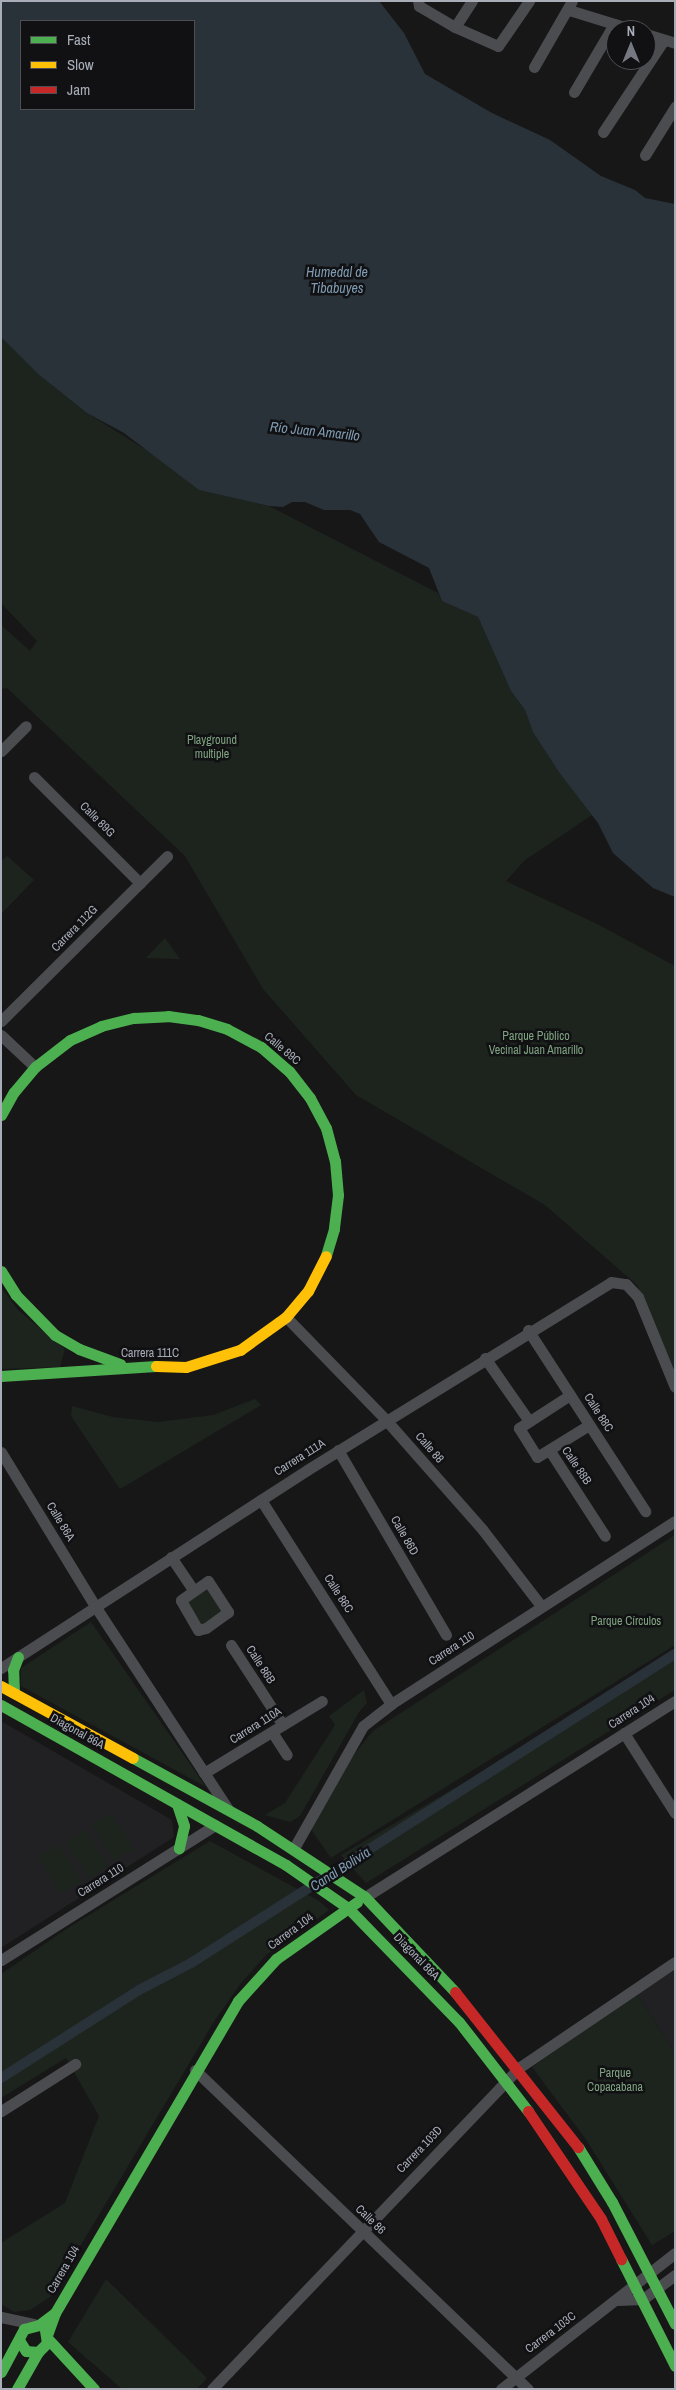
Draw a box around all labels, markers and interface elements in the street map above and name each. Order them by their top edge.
legend [20,20,195,110]
north arrow [606,20,656,70]
text: N [627,22,635,40]
text: Fast [67,29,90,50]
text: Slow [67,54,94,75]
text: Jam [67,79,90,100]
water label: Humedal de Tibabuyes [306,264,368,296]
water label: Río Juan Amarillo [269,418,361,444]
park label: Playground multiple [187,734,237,762]
street label: Calle 89G [76,799,118,841]
street label: Carrera 112G [49,903,101,955]
street label: Calle 89C [261,1030,303,1068]
park label: Parque Público Vecinal Juan Amarillo [488,1030,584,1058]
street label: Carrera 111C [121,1347,179,1361]
street label: Calle 88C [580,1391,616,1435]
street label: Calle 88 [412,1430,446,1466]
street label: Carrera 111A [272,1437,328,1479]
street label: Calle 88B [558,1444,594,1488]
street label: Calle 86A [43,1500,77,1544]
street label: Calle 86D [387,1514,421,1558]
street label: Calle 86C [320,1572,356,1616]
park label: Parque Círculos [591,1615,661,1629]
street label: Carrera 110 [426,1629,478,1669]
street label: Calle 86B [242,1643,278,1687]
street label: Carrera 104 [606,1692,658,1732]
street label: Carrera 110A [227,1704,285,1748]
street label: Diagonal 86A [47,1711,107,1753]
water label: Canal Bolivia [307,1843,373,1895]
street label: Carrera 110 [75,1861,127,1901]
street label: Carrera 104 [266,1911,316,1953]
street label: Diagonal 86A [390,1931,442,1983]
park label: Parque Copacabana [587,2067,643,2095]
street label: Carrera 103D [394,2124,446,2176]
street label: Calle 86 [352,2202,388,2238]
street label: Carrera 104 [45,2244,83,2296]
street label: Carrera 103C [523,2309,579,2357]

